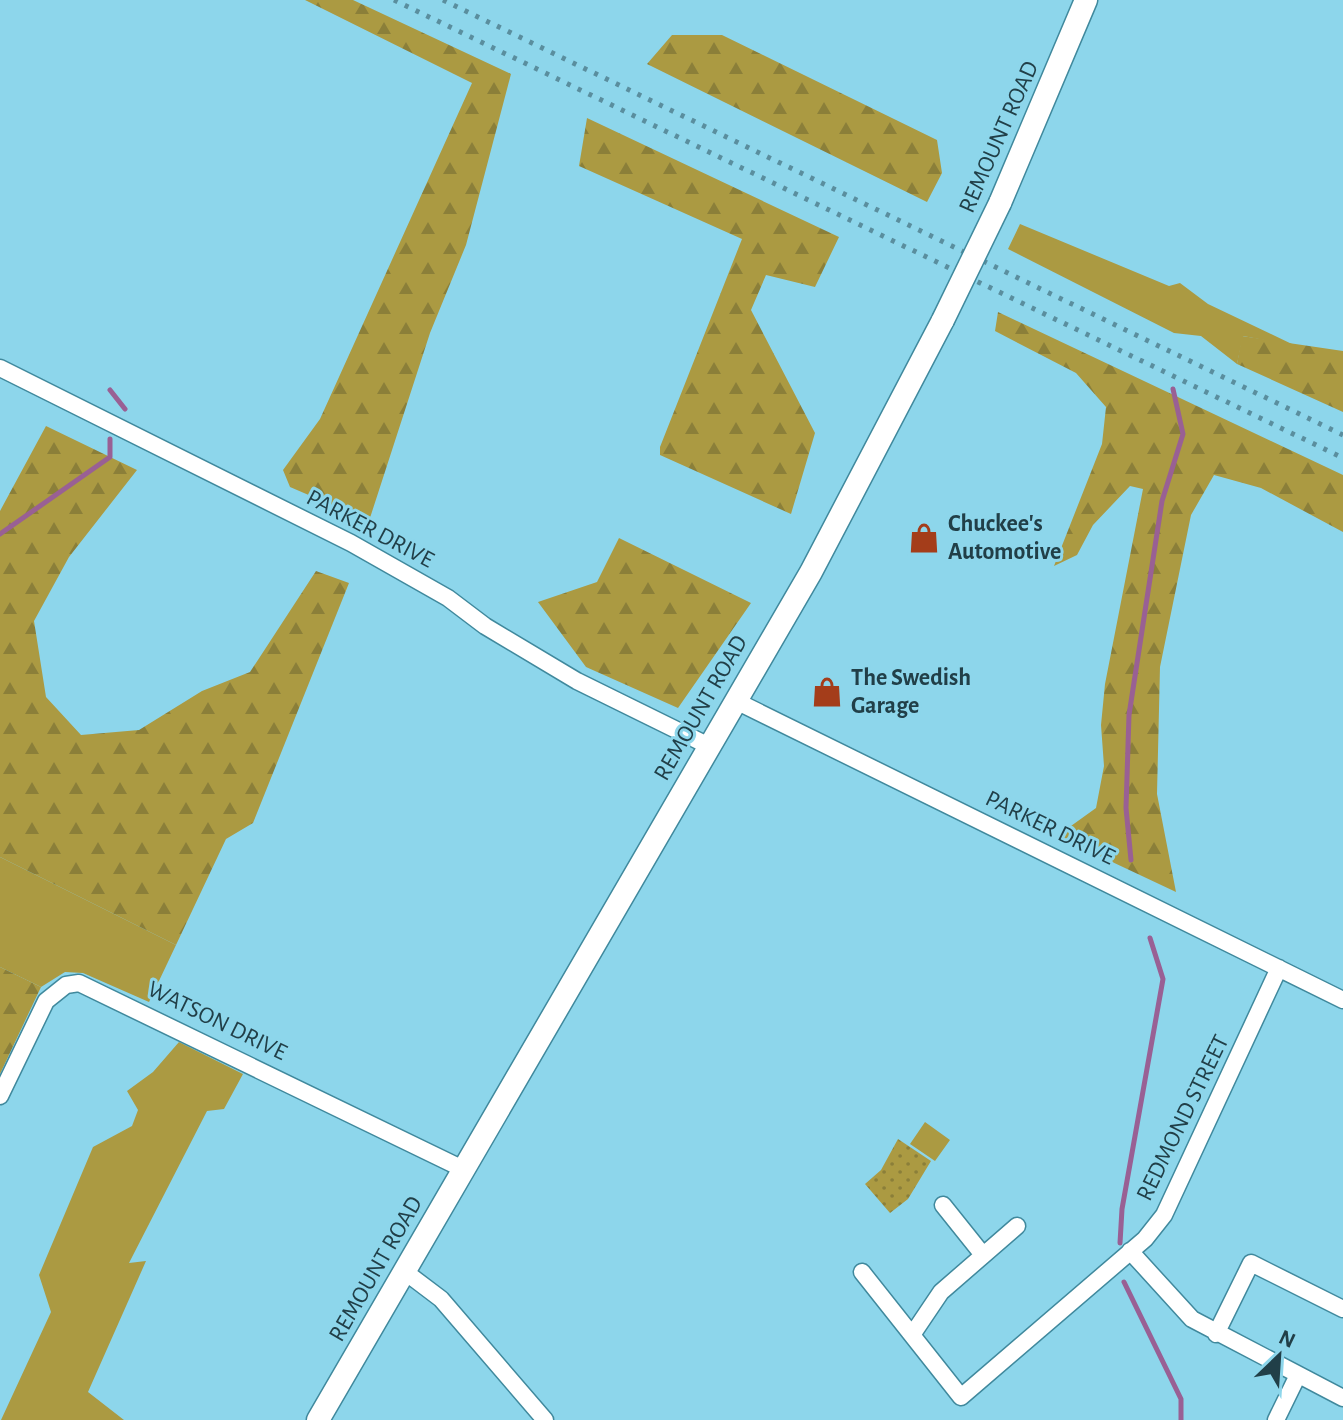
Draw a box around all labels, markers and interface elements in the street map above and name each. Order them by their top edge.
street label: REMOUNT ROAD [955,58,1043,216]
street label: PARKER DRIVE [302,485,438,573]
place label: Chuckee's Automotive [948,512,1061,564]
shop icon: Chuckee's Automotive [907,521,941,555]
street label: REMOUNT ROAD [650,631,752,785]
place label: The Swedish Garage [851,666,971,718]
shop icon: The Swedish Garage [810,675,844,709]
street label: PARKER DRIVE [982,786,1119,870]
street label: WATSON DRIVE [144,977,291,1065]
street label: REDMOND STREET [1132,1031,1234,1205]
street label: REMOUNT ROAD [325,1192,427,1346]
north arrow [1239,1316,1319,1396]
text: N [1275,1326,1299,1352]

